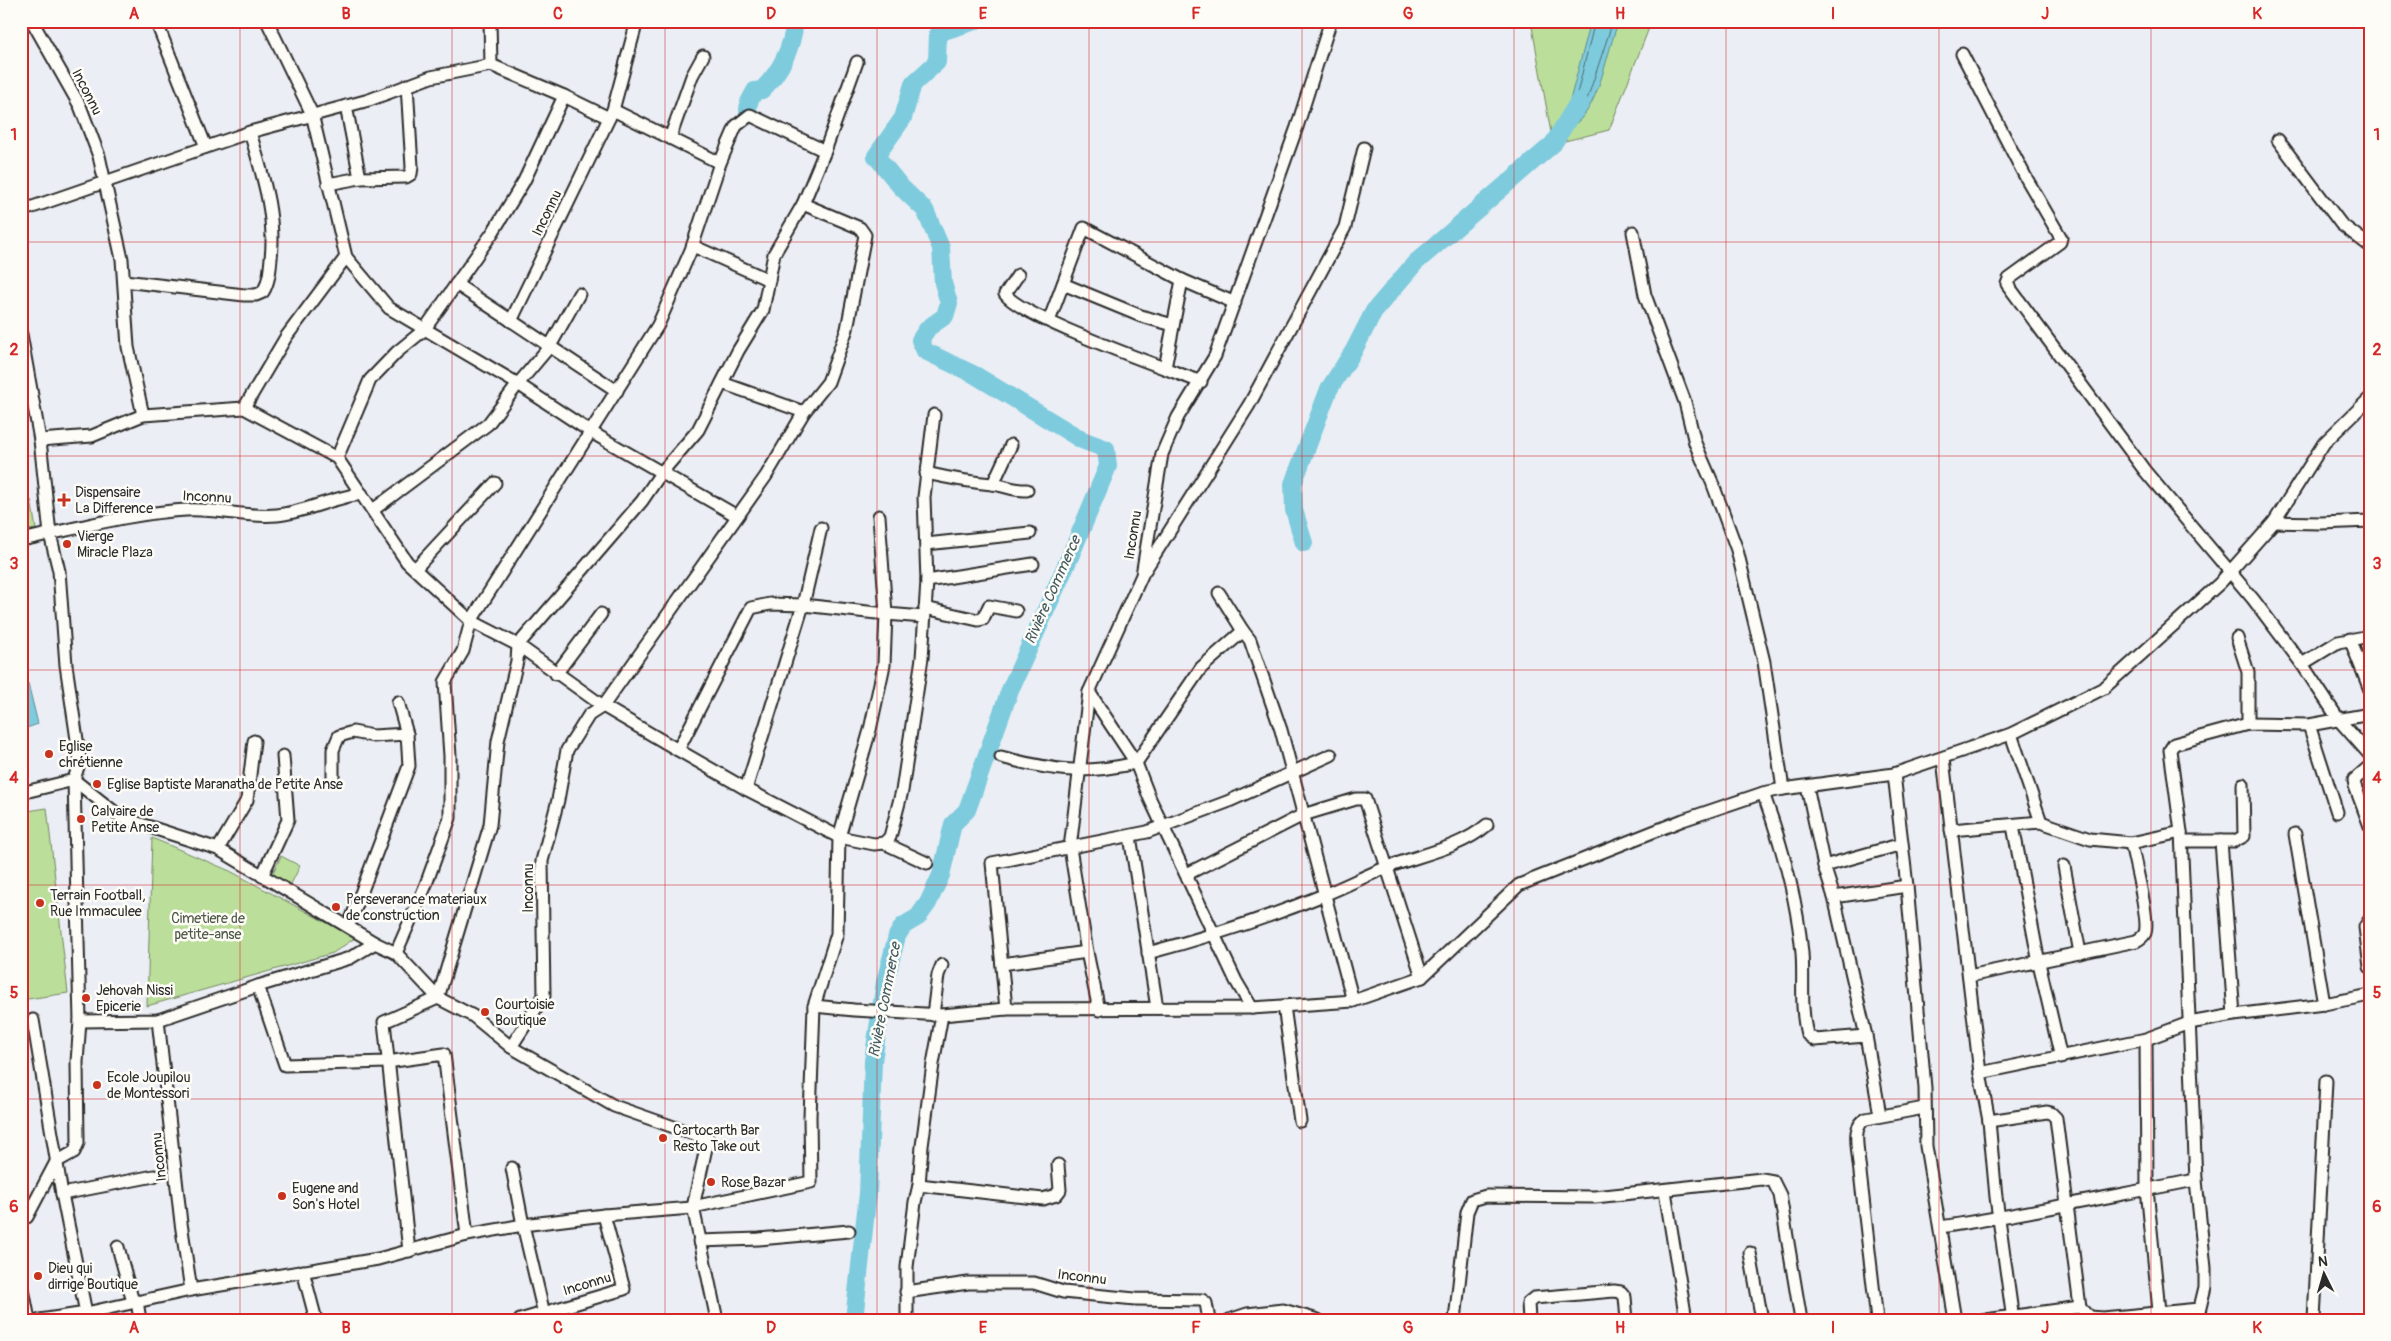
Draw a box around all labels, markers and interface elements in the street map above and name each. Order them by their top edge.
text: A [129,4,140,24]
text: B [341,4,351,24]
text: C [553,4,563,24]
text: D [766,4,776,24]
text: E [979,4,988,24]
text: F [1191,4,1201,24]
text: G [1403,4,1414,24]
text: H [1615,4,1625,24]
text: I [1831,4,1835,24]
text: J [2041,4,2049,24]
text: K [2252,4,2262,24]
street label: Inconnu [68,66,106,118]
text: 1 [11,125,17,145]
text: 1 [2374,125,2380,145]
street label: Inconnu [529,187,565,239]
text: 2 [10,340,19,360]
text: 2 [2373,340,2382,360]
place label: Dispensaire La Difference [75,484,153,517]
street label: Inconnu [182,487,232,507]
marker: Dispensaire La Difference [57,493,71,507]
street label: Inconnu [1121,509,1145,561]
place label: Vierge Miracle Plaza [77,528,153,561]
water label: Rivière Commerce [1021,532,1086,647]
marker: Vierge Miracle Plaza [61,538,73,550]
text: 3 [10,554,19,574]
text: 3 [2373,554,2382,574]
place label: Eglise chrétienne [59,738,123,771]
marker: Eglise chrétienne [43,748,55,760]
text: 4 [9,768,19,788]
text: 4 [2372,768,2382,788]
place label: Eglise Baptiste Maranatha de Petite Anse [107,776,343,793]
marker: Eglise Baptiste Maranatha de Petite Anse [91,778,103,790]
place label: Calvaire de Petite Anse [91,803,159,836]
marker: Calvaire de Petite Anse [75,813,87,825]
street label: Inconnu [520,863,537,913]
place label: Terrain Football, Rue Immaculee [50,887,146,920]
place label: Perseverance materiaux de construction [346,891,487,924]
marker: Terrain Football, Rue Immaculee [34,897,46,909]
marker: Perseverance materiaux de construction [330,901,342,913]
park label: Cimetiere de petite-anse [171,910,245,943]
water label: Rivière Commerce [865,940,906,1059]
place label: Jehovah Nissi Epicerie [96,982,174,1015]
text: 5 [10,983,19,1003]
text: 5 [2373,983,2382,1003]
marker: Jehovah Nissi Epicerie [80,992,92,1004]
place label: Courtoisie Boutique [495,996,555,1029]
marker: Courtoisie Boutique [479,1006,491,1018]
place label: Ecole Joupilou de Montessori [107,1069,190,1102]
marker: Ecole Joupilou de Montessori [91,1079,103,1091]
place label: Cartocarth Bar Resto Take out [673,1122,760,1155]
street label: Inconnu [148,1132,170,1182]
marker: Cartocarth Bar Resto Take out [657,1132,669,1144]
place label: Rose Bazar [721,1174,786,1191]
marker: Rose Bazar [705,1176,717,1188]
place label: Eugene and Son's Hotel [292,1180,360,1213]
marker: Eugene and Son's Hotel [276,1190,288,1202]
text: 6 [9,1197,19,1217]
text: 6 [2372,1197,2382,1217]
north arrow [2298,1248,2348,1298]
text: N [2317,1253,2328,1270]
place label: Dieu qui dirrige Boutique [48,1260,138,1293]
street label: Inconnu [1057,1266,1107,1288]
street label: Inconnu [561,1269,613,1299]
marker: Dieu qui dirrige Boutique [32,1270,44,1282]
text: A [129,1318,140,1338]
text: B [341,1318,351,1338]
text: C [553,1318,563,1338]
text: D [766,1318,776,1338]
text: E [979,1318,988,1338]
text: F [1191,1318,1201,1338]
text: G [1403,1318,1414,1338]
text: H [1615,1318,1625,1338]
text: I [1831,1318,1835,1338]
text: J [2041,1318,2049,1338]
text: K [2252,1318,2262,1338]

